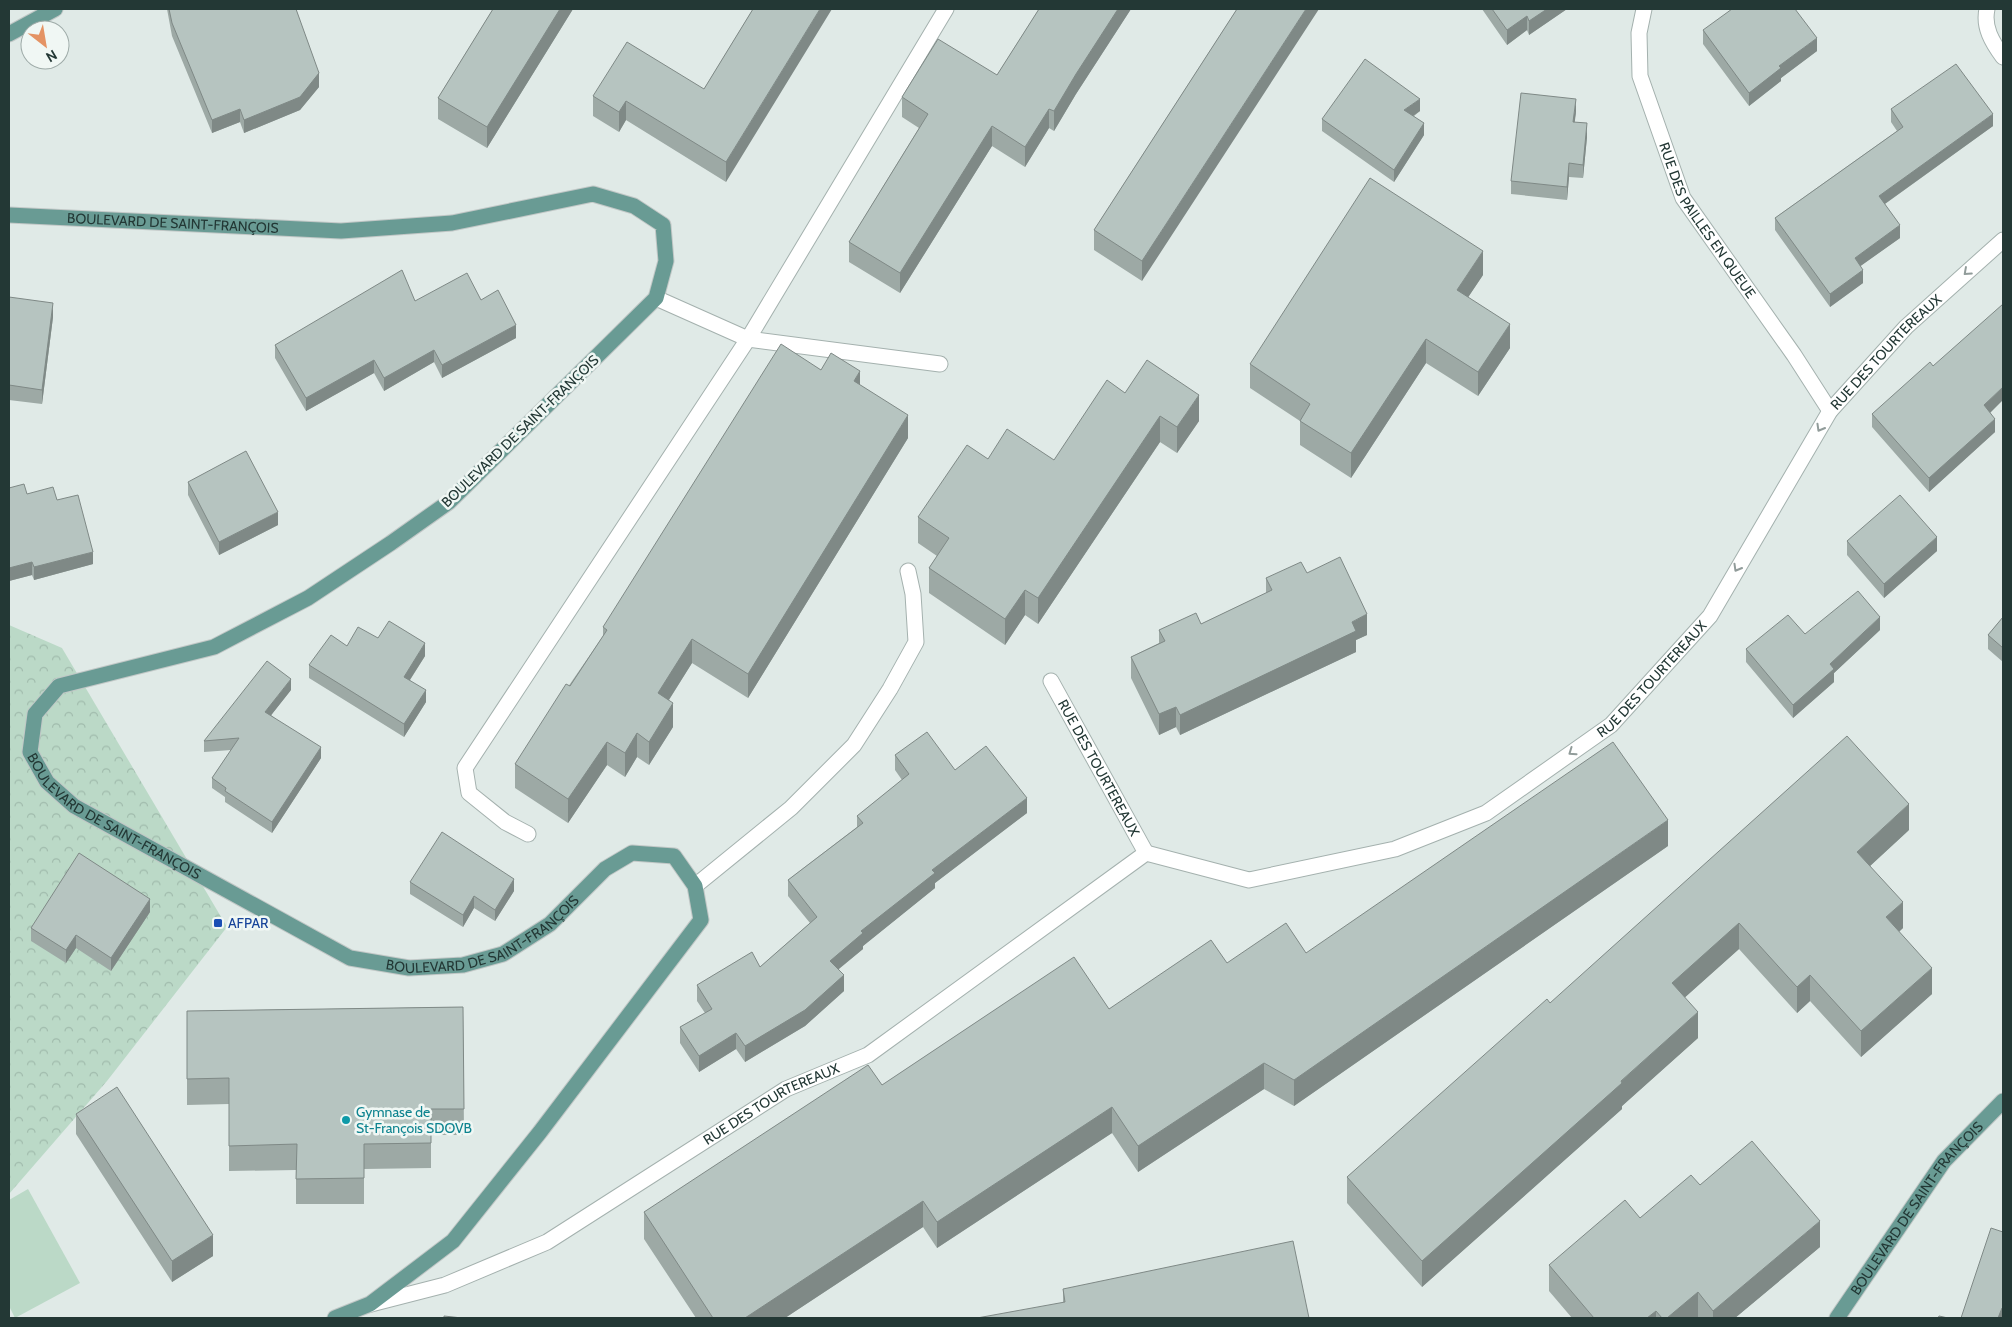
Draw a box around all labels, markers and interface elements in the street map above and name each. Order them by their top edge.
north arrow [20,20,70,70]
text: N [43,46,61,66]
street label: RUE DES PAILLES EN QUEUE [1655,140,1760,302]
street label: BOULEVARD DE SAINT-FRANÇOIS [67,209,279,237]
one-way arrow [1964,267,1973,276]
street label: RUE DES TOURTEREAUX [1827,290,1946,414]
street label: BOULEVARD DE SAINT-FRANÇOIS [438,351,602,511]
one-way arrow [1816,423,1826,432]
one-way arrow [1734,563,1744,572]
street label: RUE DES TOURTEREAUX [1593,616,1711,741]
street label: RUE DES TOURTEREAUX [1054,696,1144,840]
one-way arrow [1568,746,1578,755]
street label: BOULEVARD DE SAINT-FRANÇOIS [23,750,204,883]
street label: BOULEVARD DE SAINT-FRANÇOIS [385,891,583,977]
place label: AFPAR [228,914,269,932]
marker: AFPAR [212,917,224,929]
street label: RUE DES TOURTEREAUX [700,1059,843,1149]
place label: Gymnase de St-François SDOVB [356,1103,472,1137]
marker: Gymnase de St-François SDOVB [340,1114,352,1126]
street label: BOULEVARD DE SAINT-FRANÇOIS [1847,1118,1987,1298]

